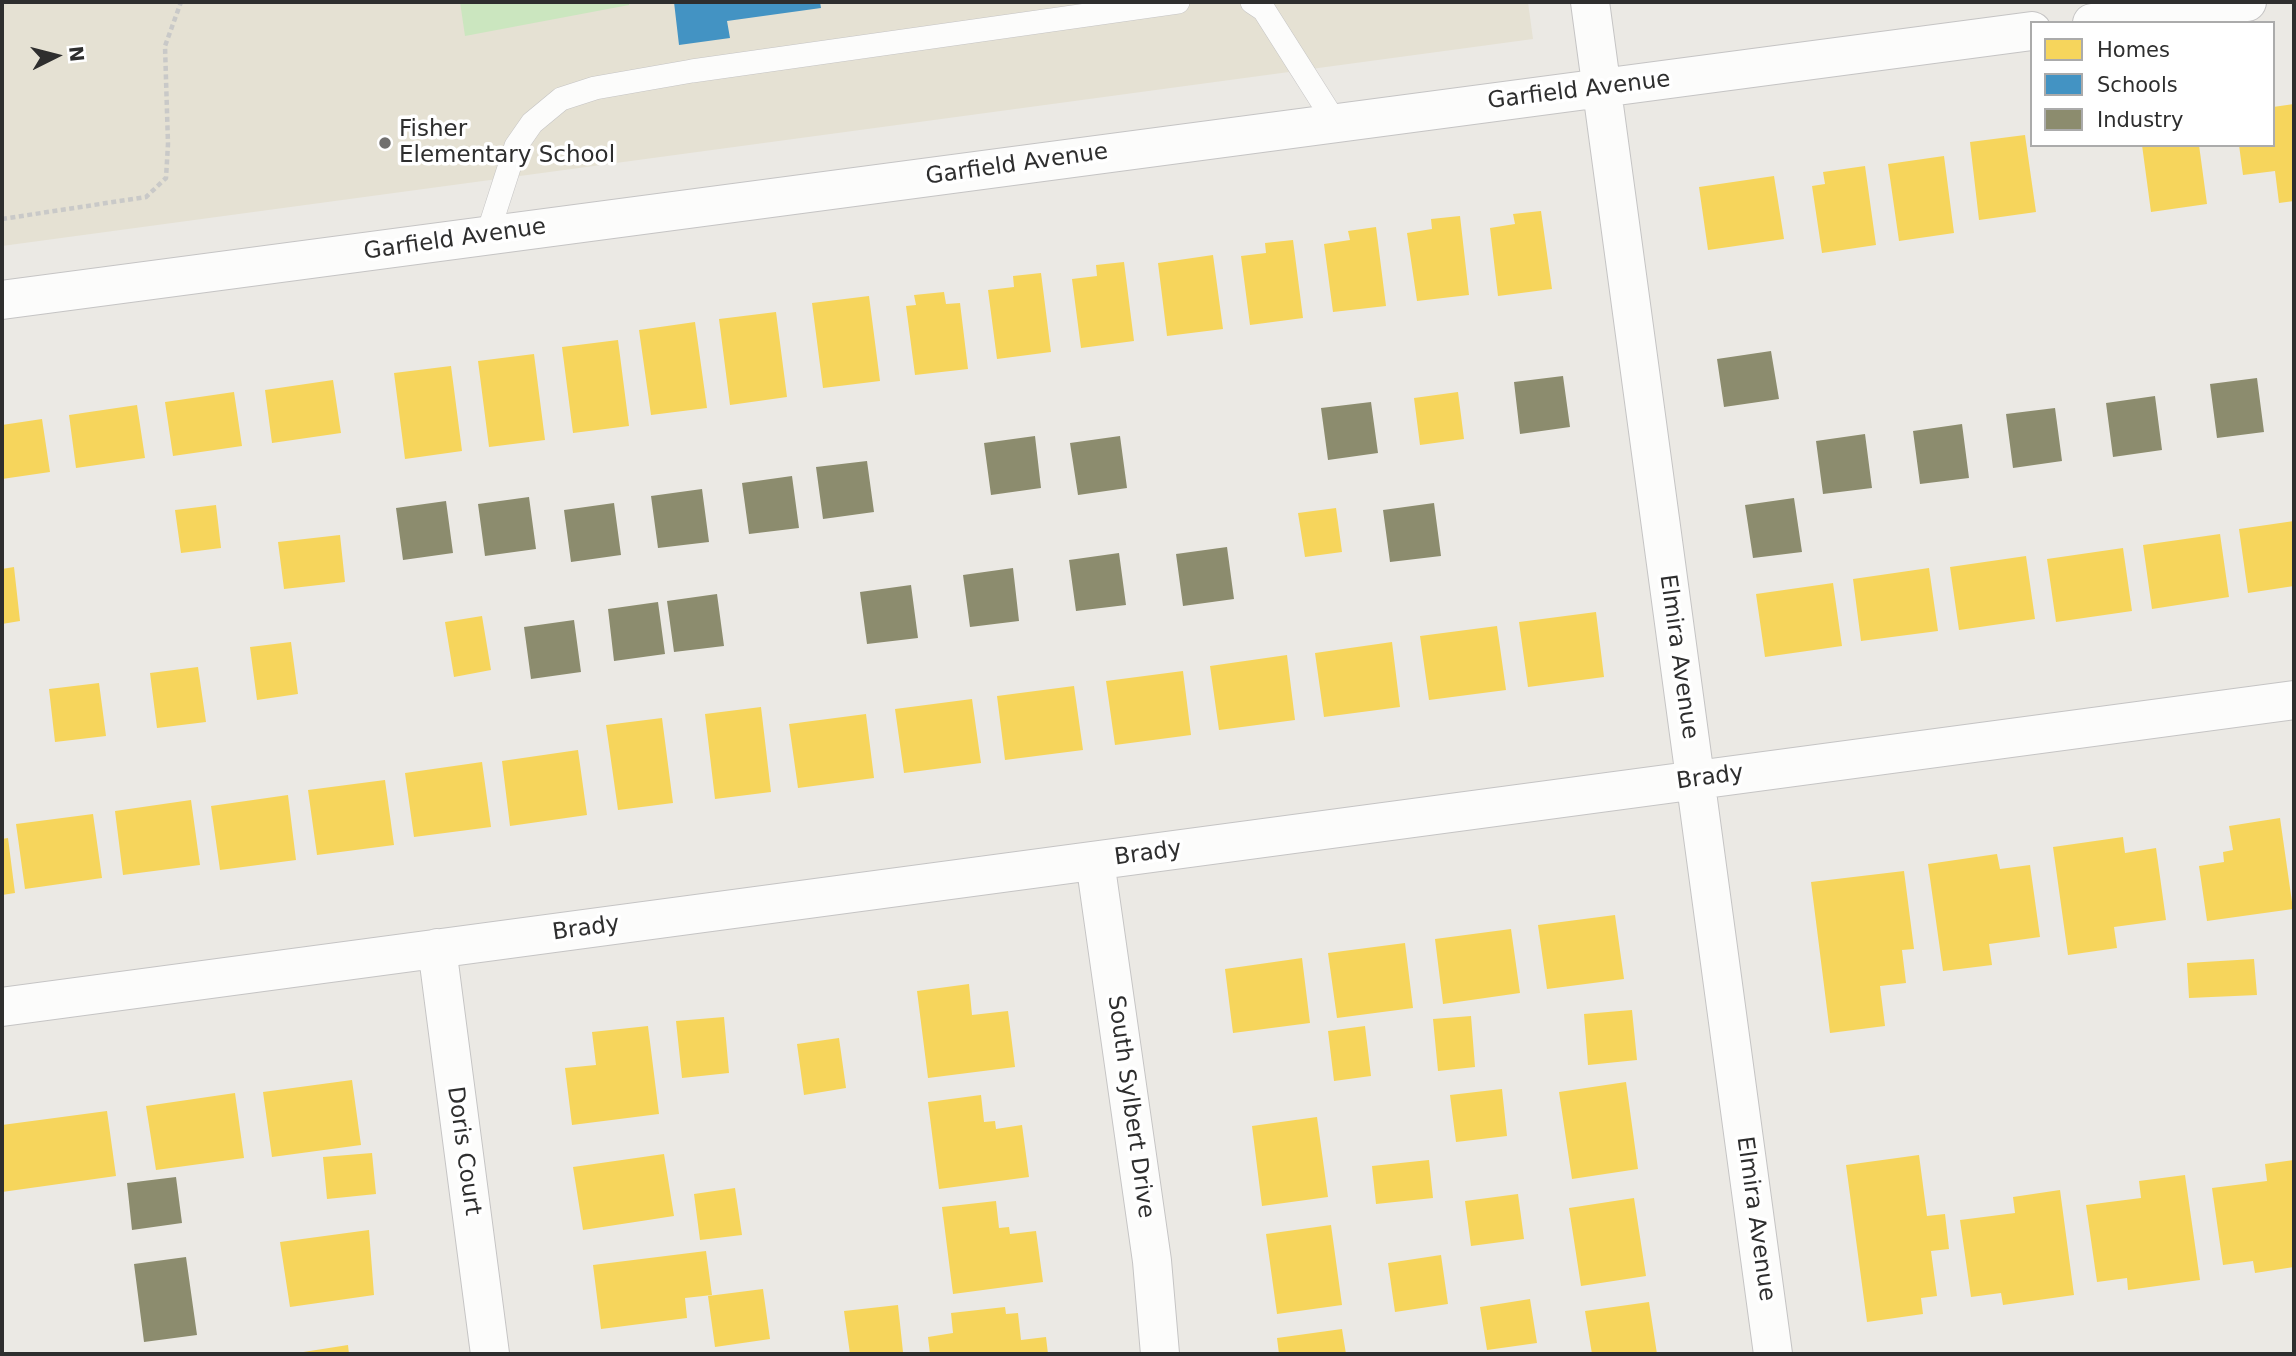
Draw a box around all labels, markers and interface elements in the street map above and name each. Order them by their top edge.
north arrow [21,21,91,91]
legend [2030,21,2275,147]
text: Homes [2097,38,2170,62]
text: N [65,45,89,63]
street label: Garfield Avenue [1486,66,1672,116]
text: Schools [2097,73,2178,97]
text: Industry [2097,108,2183,132]
place label: Fisher Elementary School [399,116,615,170]
marker: Fisher Elementary School [377,135,393,151]
street label: Garfield Avenue [924,139,1110,191]
street label: Garfield Avenue [362,214,548,266]
street label: Elmira Avenue [1653,573,1703,741]
street label: Brady [1675,760,1745,796]
street label: Brady [1113,836,1183,872]
street label: Brady [551,911,621,947]
street label: South Sylbert Drive [1101,994,1159,1220]
street label: Doris Court [440,1085,486,1217]
street label: Elmira Avenue [1730,1135,1780,1303]

